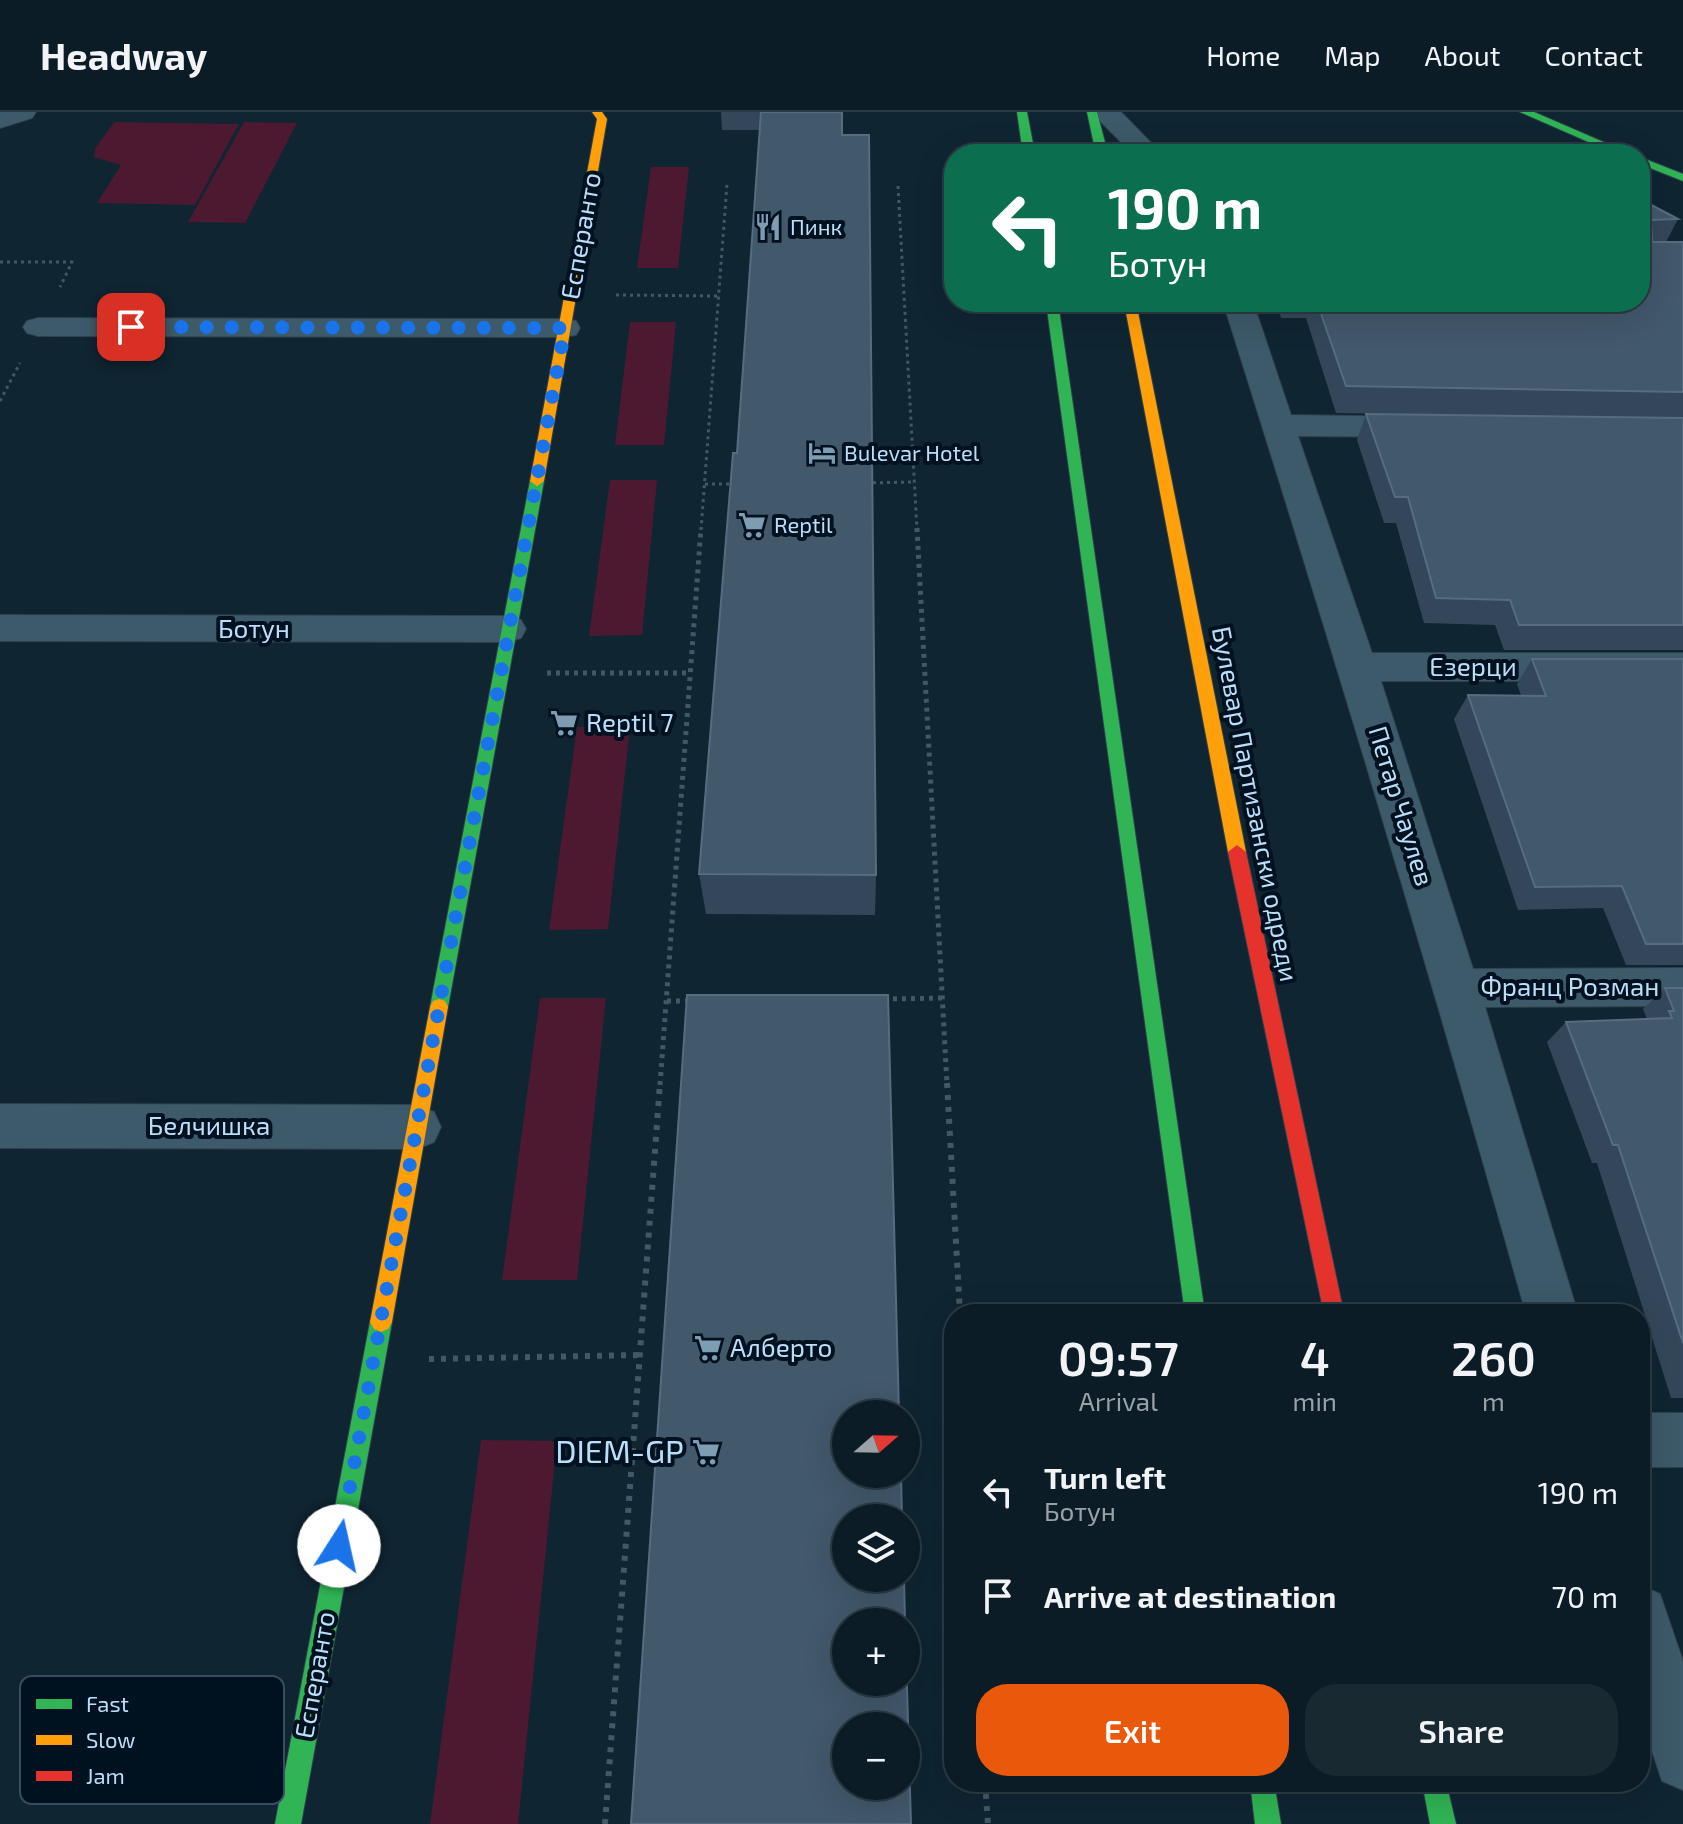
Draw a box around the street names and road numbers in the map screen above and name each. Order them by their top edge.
street label: Есперанто [553,170,606,302]
street label: Ботун [218,612,290,644]
street label: Булевар Партизански одреди [1206,624,1306,984]
street label: Езерци [1429,650,1517,681]
street label: Петар Чаулев [1362,722,1441,890]
street label: Франц Розман [1481,970,1659,1001]
street label: Белчишка [148,1109,270,1140]
street label: Есперанто [287,1609,340,1741]

